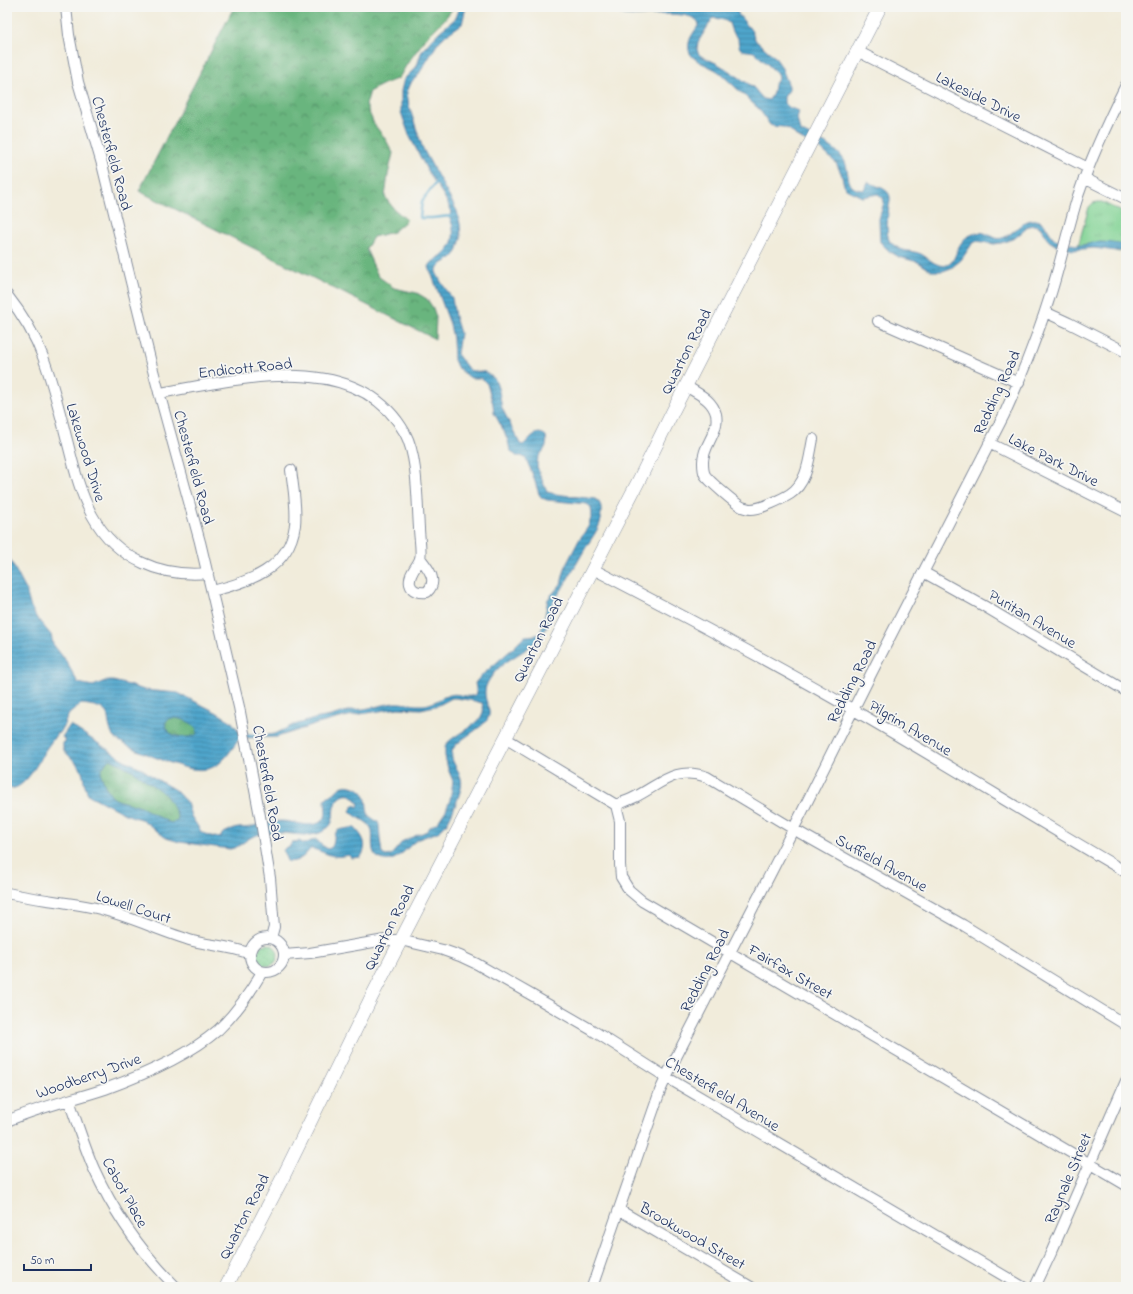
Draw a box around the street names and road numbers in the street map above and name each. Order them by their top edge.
street label: Lakeside Drive [931,66,1026,130]
street label: Chesterfield Road [84,94,138,213]
street label: Quarton Road [655,305,719,399]
street label: Redding Road [968,347,1028,439]
street label: Endicott Road [197,352,293,386]
street label: Lakewood Drive [59,400,112,506]
street label: Chesterfield Road [166,408,220,527]
street label: Lake Park Drive [1004,428,1103,494]
street label: Puritan Avenue [983,584,1081,656]
street label: Quarton Road [507,593,571,687]
street label: Redding Road [821,636,884,728]
street label: Pilgrim Avenue [864,694,957,763]
street label: Chesterfield Road [245,724,289,843]
street label: Suffield Avenue [830,828,932,899]
street label: Quarton Road [358,881,422,975]
street label: Lowell Court [93,884,175,932]
street label: Redding Road [674,925,737,1017]
street label: Fairfax Street [742,938,837,1007]
street label: Woodberry Drive [33,1047,145,1106]
street label: Chesterfield Avenue [660,1051,785,1139]
street label: Raynale Street [1039,1129,1099,1228]
street label: Cabot Place [95,1153,154,1233]
street label: Quarton Road [213,1170,277,1264]
street label: Brookwood Street [634,1196,750,1277]

